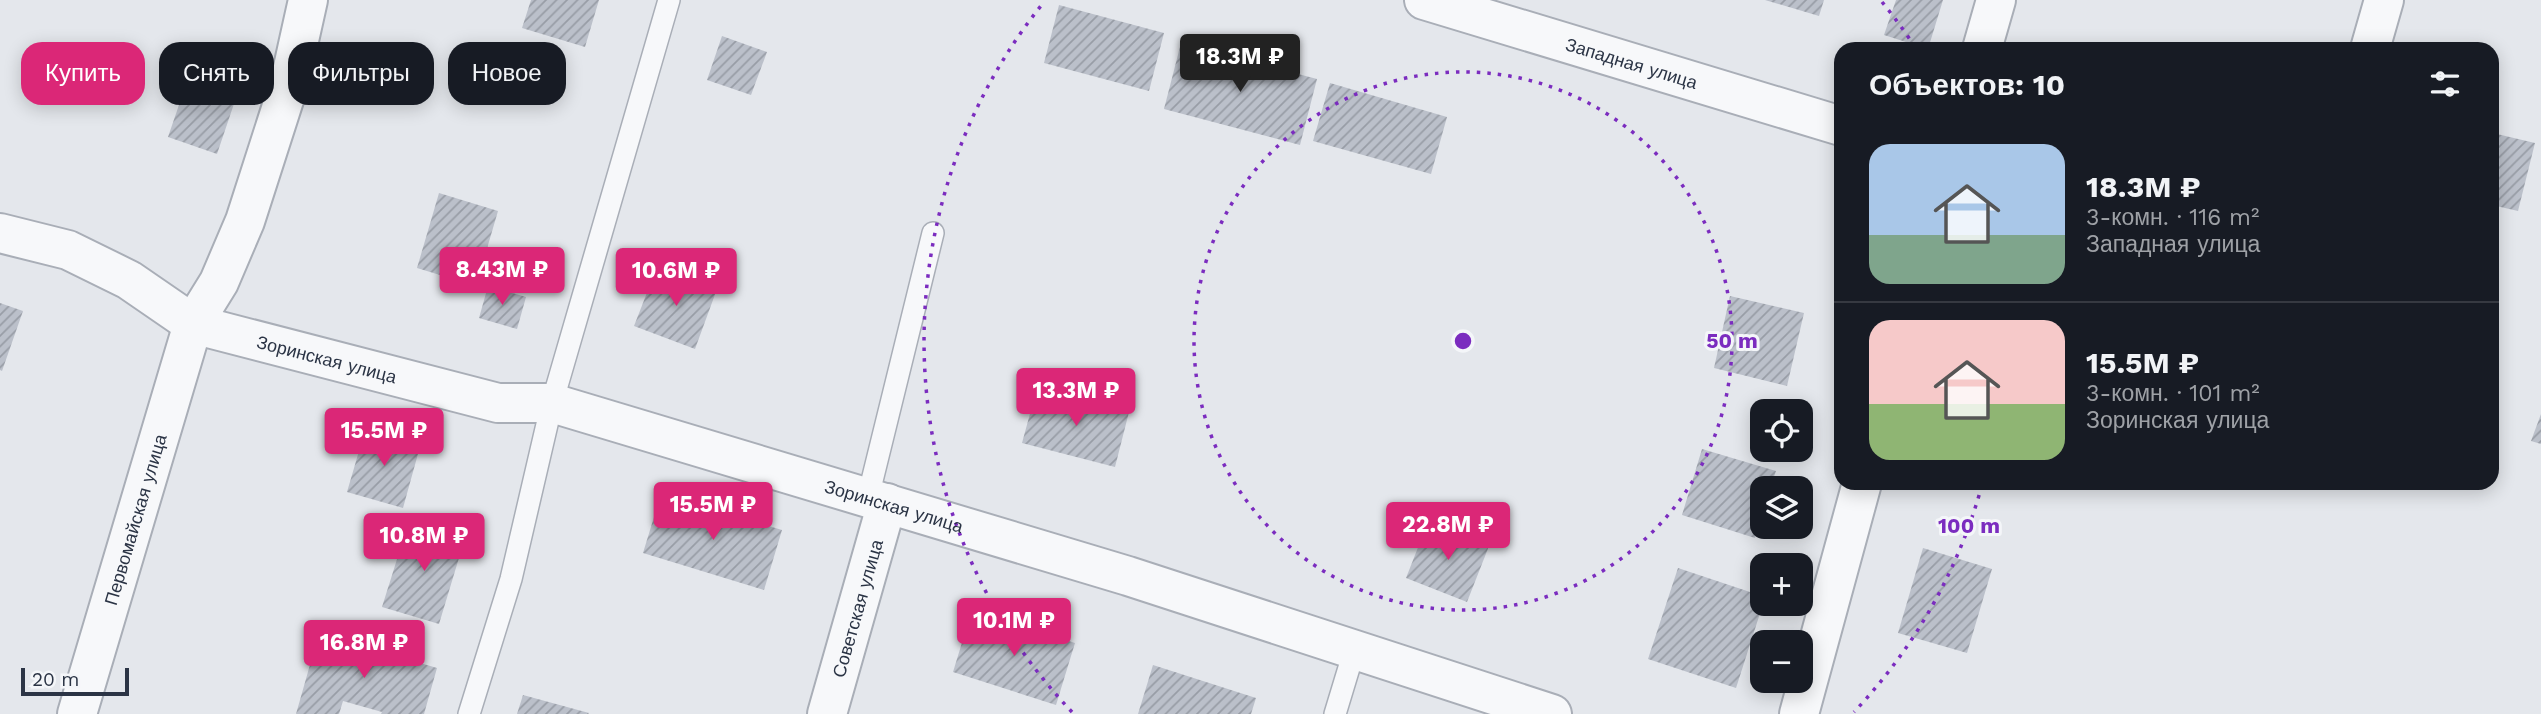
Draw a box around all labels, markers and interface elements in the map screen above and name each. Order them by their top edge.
street label: Западная улица [1563,33,1701,93]
pin: 18.3M ₽ [1175,34,1305,94]
chip: Купить [21,42,145,105]
chip: Снять [159,42,274,105]
chip: Фильтры [288,42,434,105]
chip: Новое [448,42,566,105]
text: 18.3M ₽ [1196,43,1284,70]
icon: filters [2426,65,2464,103]
text: Объектов: 10 [1869,67,2065,102]
text: 18.3M ₽ [2086,169,2201,204]
icon: home [1925,172,2009,256]
text: 3-комн. · 116 m² [2086,204,2259,231]
text: Западная улица [2086,231,2260,258]
pin: 8.43M ₽ [437,247,567,307]
pin: 10.6M ₽ [611,248,741,308]
text: 8.43M ₽ [456,256,548,283]
text: 10.6M ₽ [632,257,720,284]
text: 50 m [1706,328,1758,353]
centre of rings [1451,329,1475,353]
street label: Зоринская улица [255,330,400,387]
text: 15.5M ₽ [2086,345,2199,380]
icon: home [1925,348,2009,432]
pin: 13.3M ₽ [1011,368,1141,428]
text: 13.3M ₽ [1032,377,1120,404]
text: 3-комн. · 101 m² [2086,380,2260,407]
map controls [1750,399,1813,693]
button: locate [1750,399,1813,462]
text: Зоринская улица [2086,407,2269,434]
pin: 15.5M ₽ [319,408,449,468]
text: 15.5M ₽ [341,417,427,444]
street label: Первомайская улица [100,430,171,607]
street label: Зоринская улица [822,475,967,537]
button: layers [1750,476,1813,539]
pin: 15.5M ₽ [648,482,778,542]
text: 15.5M ₽ [670,491,756,518]
pin: 22.8M ₽ [1383,503,1513,562]
text: 22.8M ₽ [1402,511,1494,538]
text: 100 m [1938,513,2000,538]
pin: 10.8M ₽ [359,514,489,573]
text: 10.8M ₽ [380,522,468,549]
street label: Советская улица [827,536,887,680]
button: + [1750,553,1813,616]
pin: 10.1M ₽ [949,598,1079,658]
text: 10.1M ₽ [973,607,1055,634]
pin: 16.8M ₽ [299,620,429,680]
text: 16.8M ₽ [320,629,408,656]
button: − [1750,630,1813,693]
scale bar [21,665,130,697]
text: 20 m [32,668,79,691]

